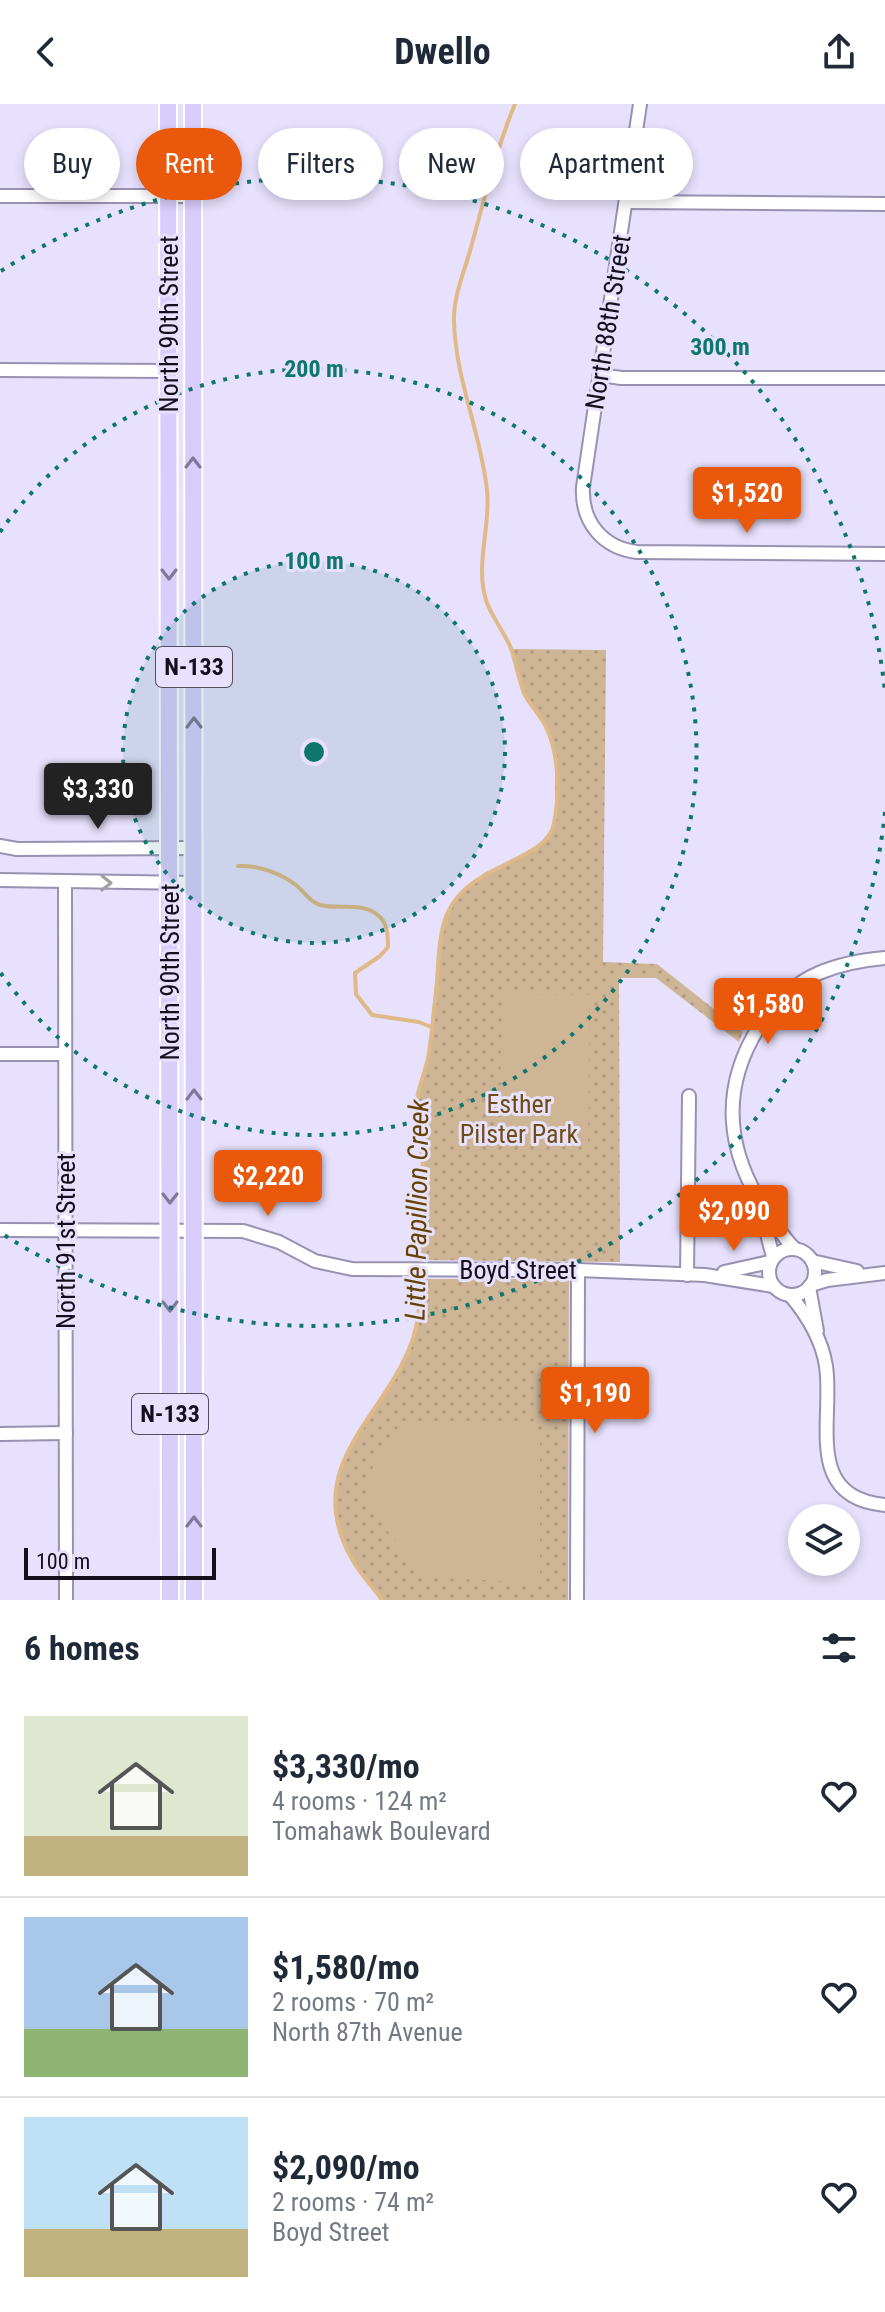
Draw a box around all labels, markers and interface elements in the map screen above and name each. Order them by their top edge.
icon: back [24,30,68,74]
icon: share [817,30,861,74]
text: Dwello [394,31,491,73]
chip: Buy [24,128,120,200]
chip: Rent [136,128,242,200]
chip: Filters [258,128,383,200]
chip: New [399,128,504,200]
chip: Apartment [520,128,693,200]
street label: North 88th Street [579,232,637,412]
street label: North 90th Street [154,236,184,412]
text: 300 m [690,333,750,361]
text: 200 m [284,355,344,383]
one-way arrow [184,456,202,469]
pin: $1,520 [682,467,812,535]
text: $1,520 [711,478,783,508]
text: 100 m [284,547,344,575]
one-way arrow [160,568,178,581]
road number: N-133 [156,647,232,687]
one-way arrow [185,716,203,729]
centre of rings [300,738,328,766]
pin: $3,330 [33,763,163,831]
text: $3,330 [62,774,134,804]
one-way arrow [100,874,113,892]
street label: North 90th Street [155,884,185,1060]
pin: $1,580 [703,978,833,1046]
text: $1,580 [732,989,804,1019]
one-way arrow [185,1088,203,1101]
park label: Esther Pilster Park [460,1089,578,1149]
water label: Little Papillion Creek [399,1098,435,1321]
pin: $2,220 [203,1150,333,1218]
street label: North 91st Street [51,1153,81,1329]
text: $2,220 [232,1161,304,1191]
pin: $2,090 [669,1185,799,1253]
one-way arrow [161,1192,179,1205]
text: $2,090 [698,1196,770,1226]
street label: Boyd Street [459,1255,577,1285]
one-way arrow [161,1300,179,1313]
pin: $1,190 [530,1367,660,1435]
text: $1,190 [559,1378,631,1408]
road number: N-133 [132,1394,208,1434]
map controls [788,1504,860,1576]
button: layers [788,1504,860,1576]
one-way arrow [185,1515,203,1528]
scale bar [24,1544,216,1580]
text: 100 m [36,1549,90,1574]
icon: filters [817,1626,861,1670]
text: 6 homes [24,1628,140,1668]
text: $3,330/mo [272,1746,420,1786]
icon: home [88,1748,184,1844]
icon: heart [817,1774,861,1818]
text: 4 rooms · 124 m² [272,1786,447,1816]
text: Tomahawk Boulevard [272,1816,491,1846]
text: $1,580/mo [272,1947,420,1987]
icon: home [88,1949,184,2045]
icon: heart [817,1975,861,2019]
text: 2 rooms · 70 m² [272,1987,434,2017]
text: North 87th Avenue [272,2017,463,2047]
text: $2,090/mo [272,2147,420,2187]
icon: home [88,2149,184,2245]
icon: heart [817,2175,861,2219]
text: 2 rooms · 74 m² [272,2187,434,2217]
text: Boyd Street [272,2217,390,2247]

